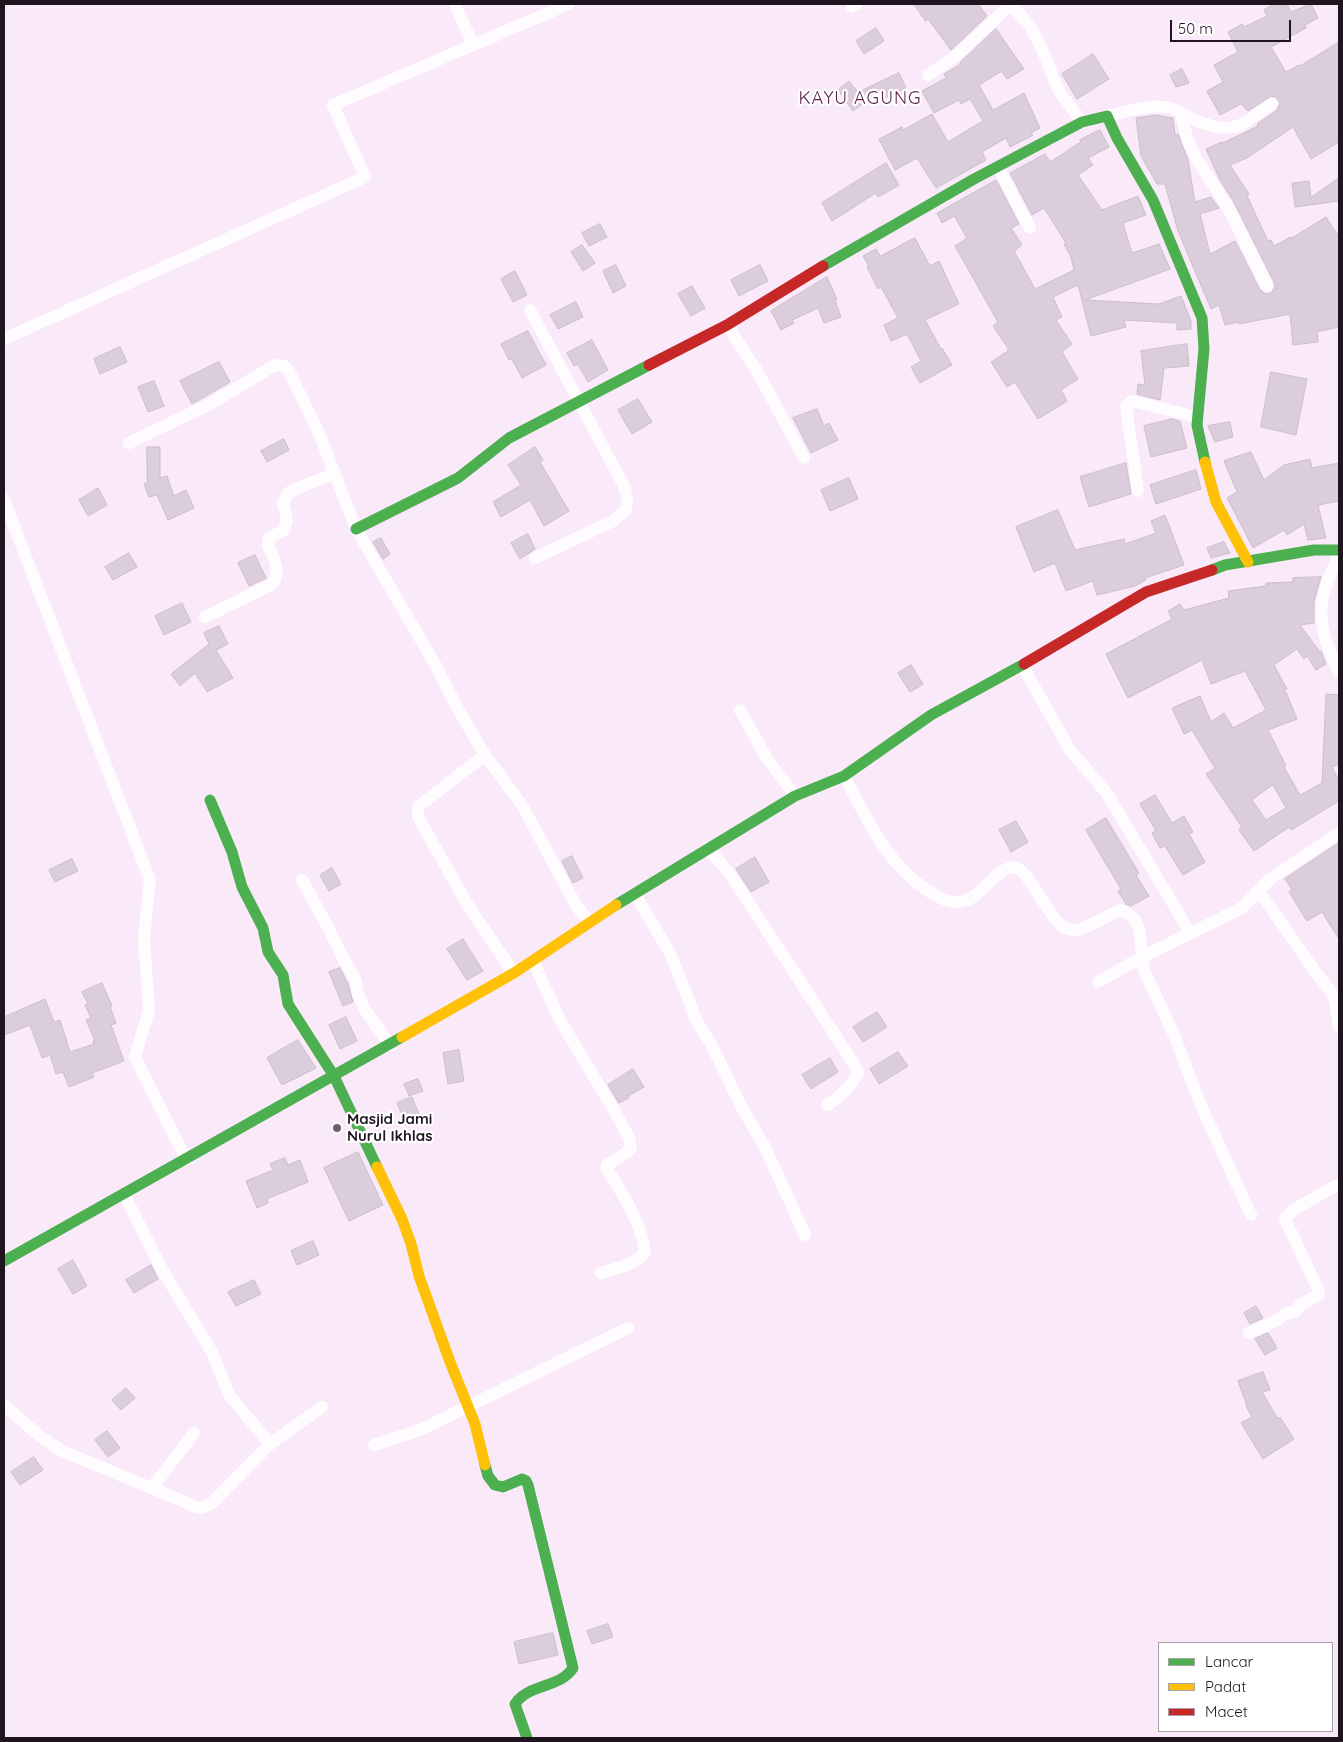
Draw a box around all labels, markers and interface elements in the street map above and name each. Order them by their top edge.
scale bar [1173,10,1294,42]
text: 50 m [1178,19,1213,38]
district label: KAYU AGUNG [797,88,923,110]
place label: Masjid Jami Nurul Ikhlas [347,1110,432,1145]
marker: Masjid Jami Nurul Ikhlas [331,1122,343,1134]
legend [1158,1642,1333,1732]
text: Lancar [1205,1652,1253,1671]
text: Padat [1205,1677,1246,1696]
text: Macet [1205,1702,1248,1721]

